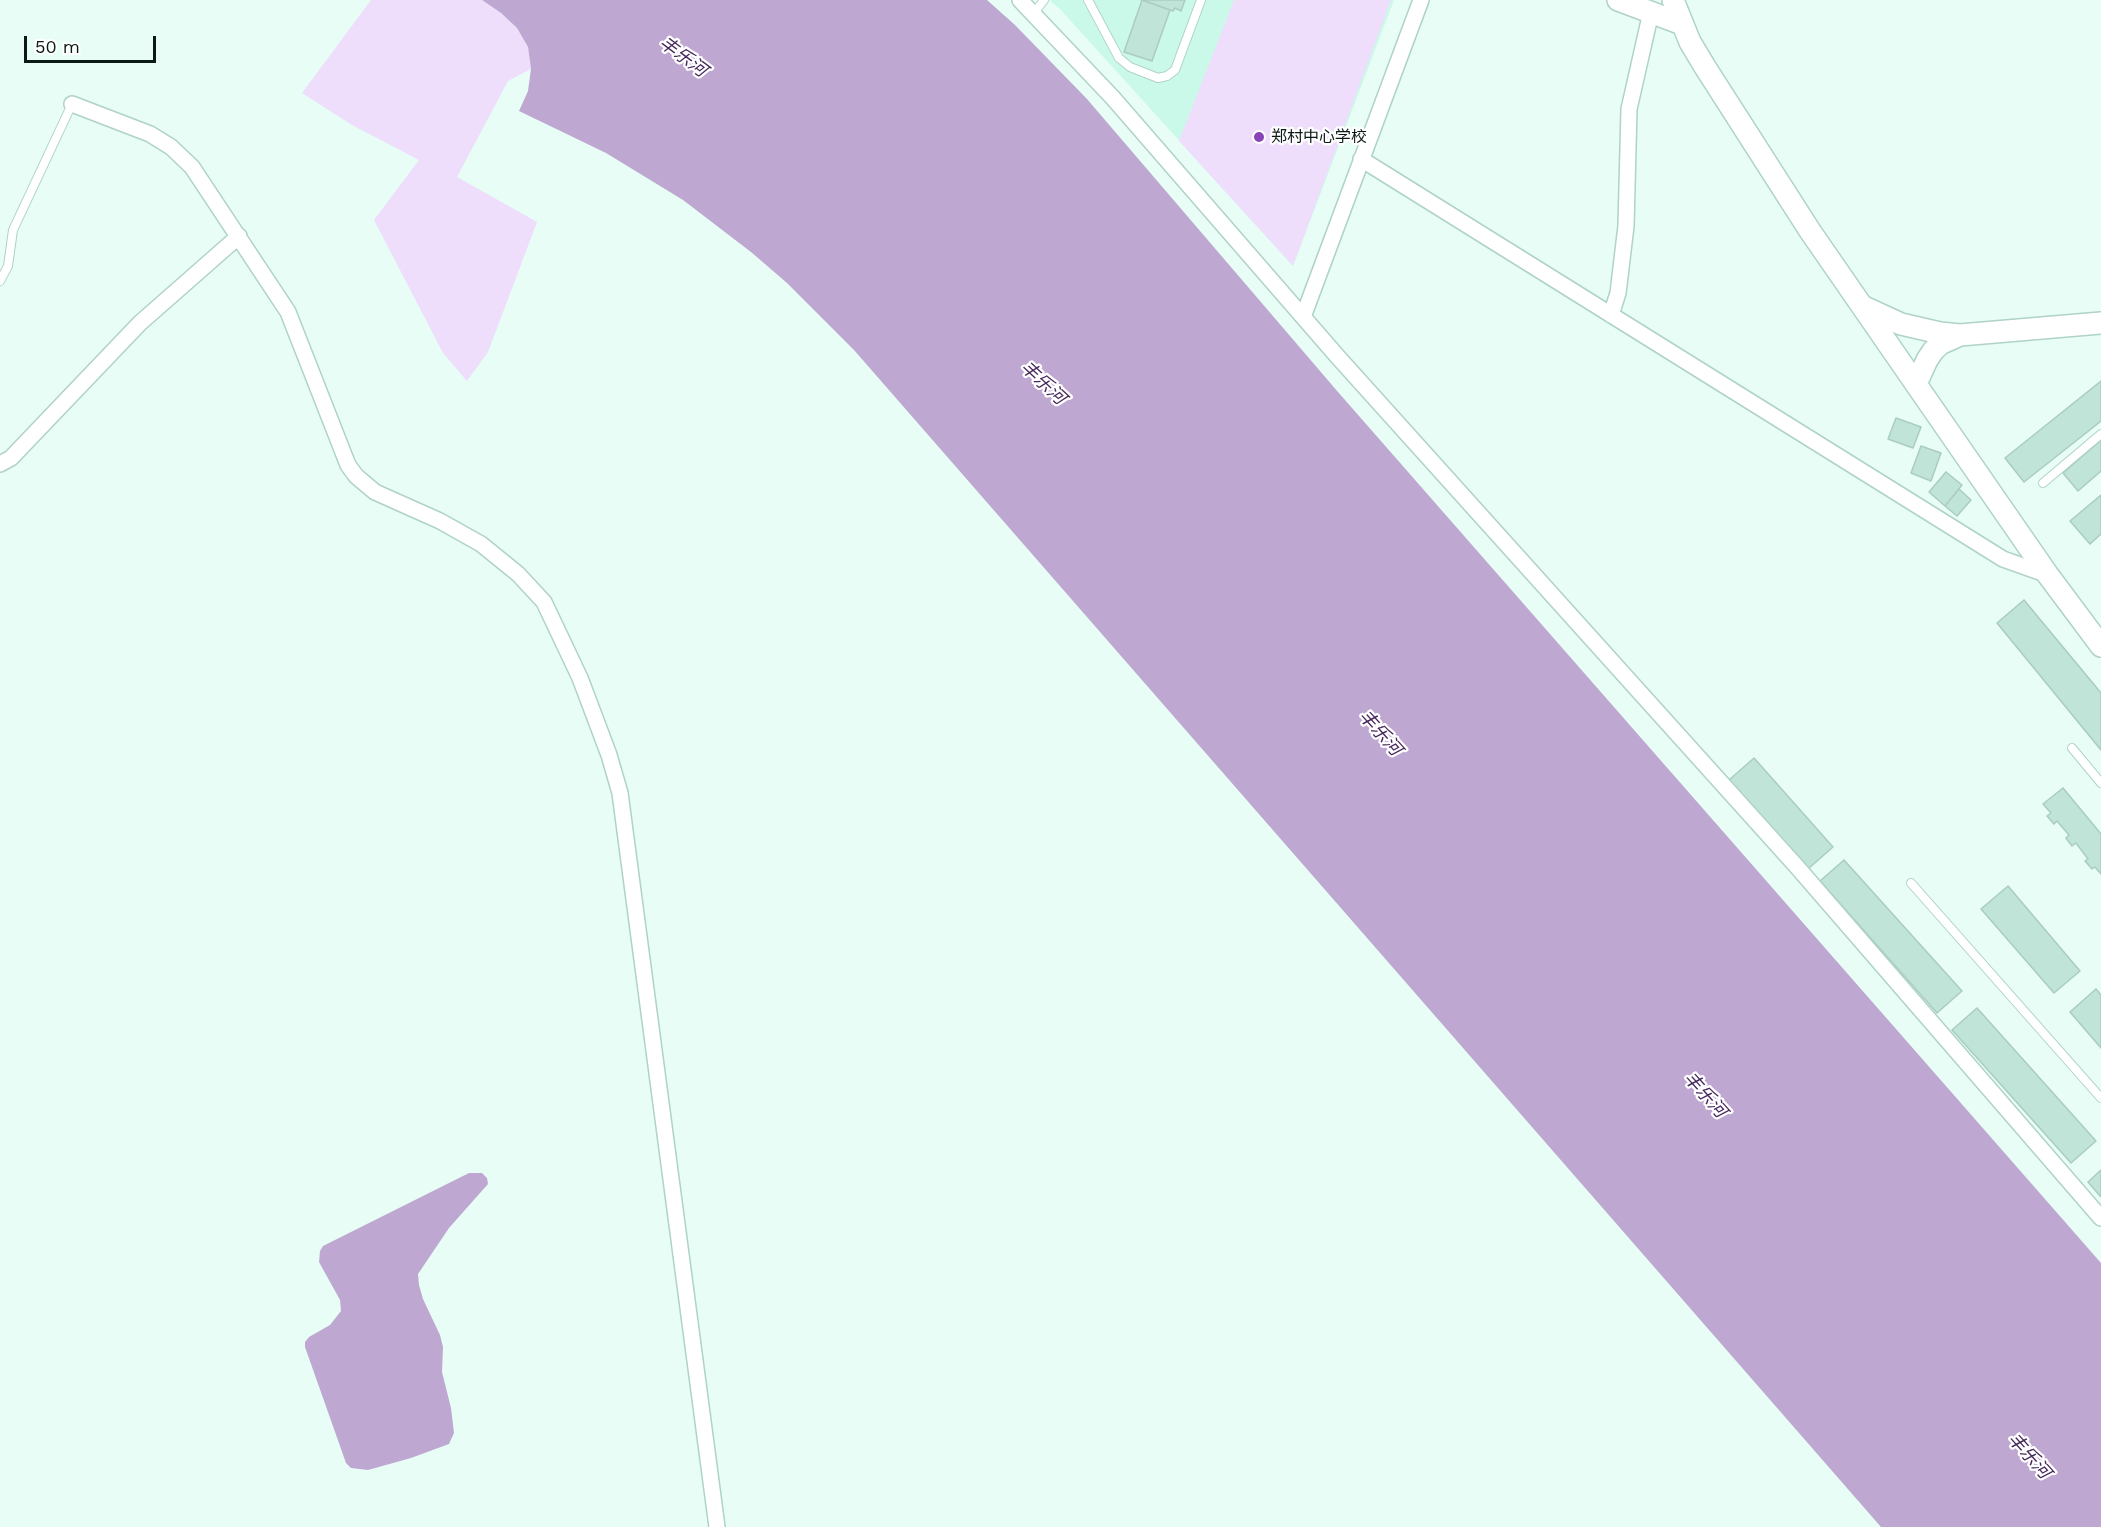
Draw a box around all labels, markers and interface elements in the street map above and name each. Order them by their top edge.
scale bar [27,24,159,62]
water label: 丰乐河 [655,32,711,82]
text: 50 m [35,36,80,57]
place label: 郑村中心学校 [1271,127,1367,147]
marker: 郑村中心学校 [1252,130,1266,144]
water label: 丰乐河 [1016,357,1070,409]
water label: 丰乐河 [1354,706,1406,760]
water label: 丰乐河 [1679,1068,1731,1122]
water label: 丰乐河 [2003,1429,2055,1483]

